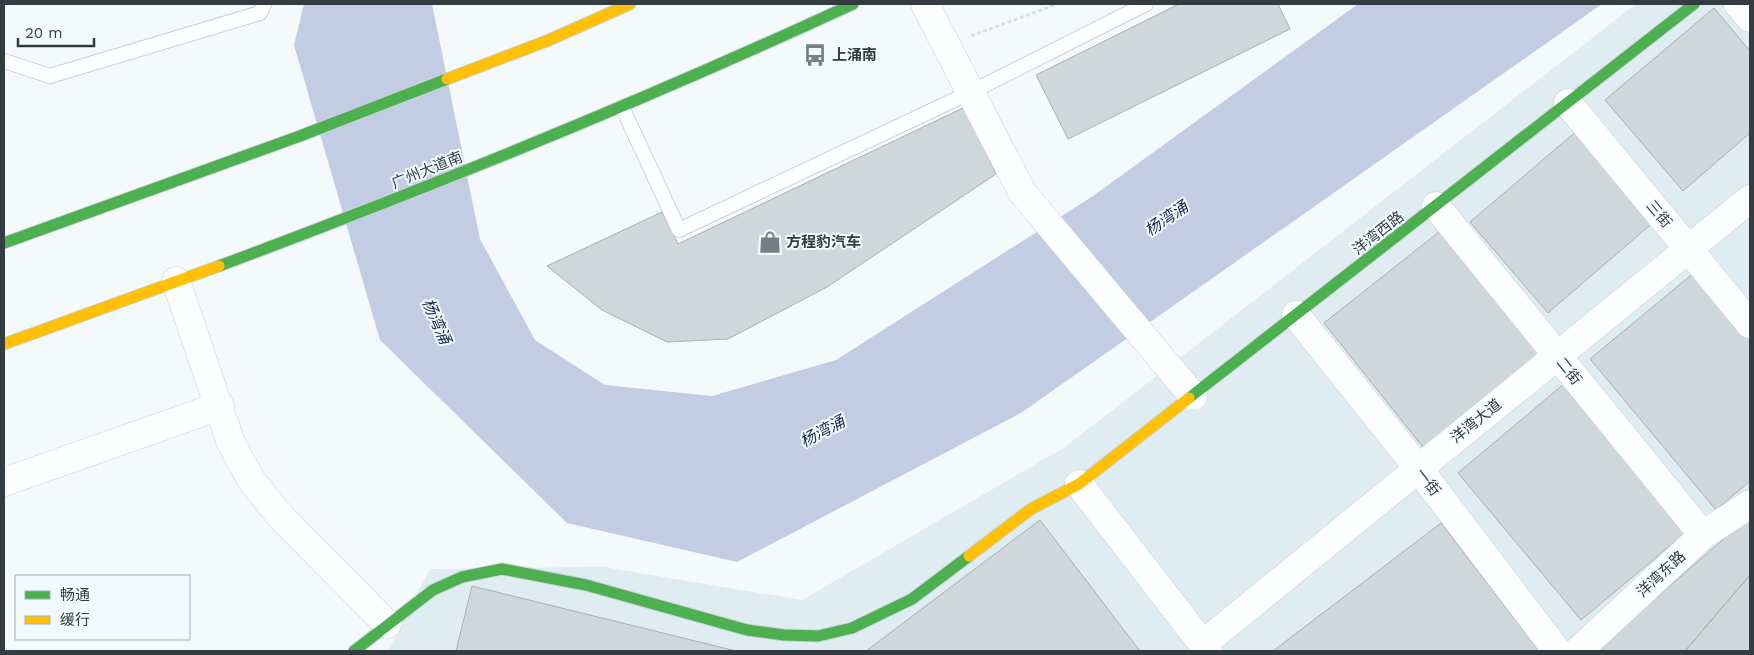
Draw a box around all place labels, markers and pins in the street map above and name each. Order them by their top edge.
bus stop icon: 上涌南 [802,42,828,68]
place label: 上涌南 [832,46,877,64]
shop icon: 方程豹汽车 [757,229,783,255]
place label: 方程豹汽车 [786,233,861,251]

